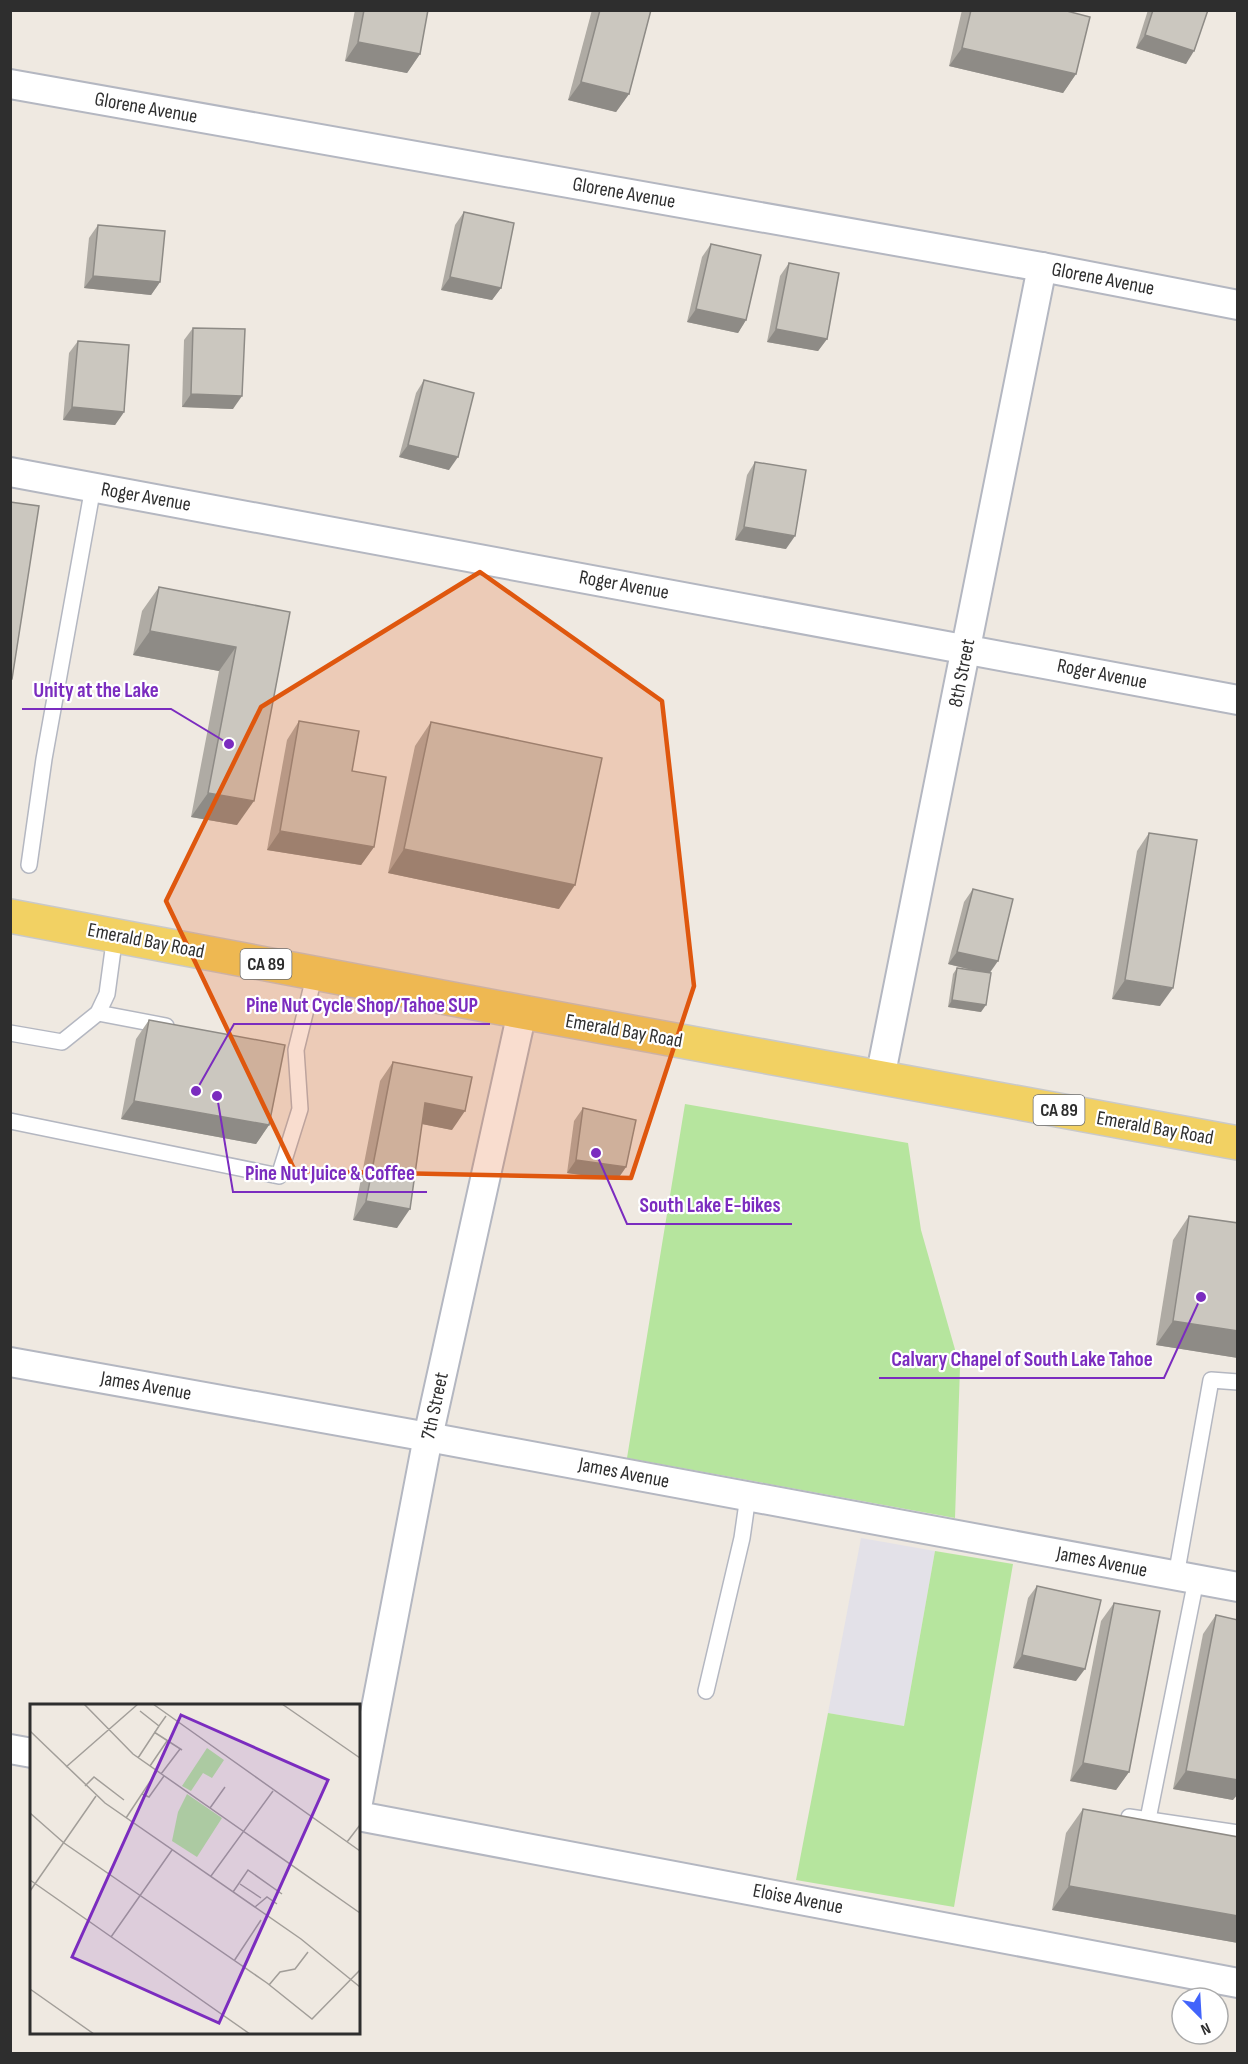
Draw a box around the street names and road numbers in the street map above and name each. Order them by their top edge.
street label: Glorene Avenue [93,87,199,129]
street label: Glorene Avenue [571,172,677,214]
street label: Glorene Avenue [1050,257,1156,301]
street label: Roger Avenue [99,477,193,517]
street label: Roger Avenue [577,565,671,605]
street label: 8th Street [944,637,980,709]
street label: Roger Avenue [1055,654,1149,694]
street label: Emerald Bay Road [86,918,206,964]
road number: CA 89 [240,949,292,979]
street label: Emerald Bay Road [564,1009,684,1053]
road number: CA 89 [1034,1095,1084,1125]
street label: Emerald Bay Road [1095,1106,1215,1150]
street label: James Avenue [98,1366,193,1406]
street label: 7th Street [416,1370,454,1442]
street label: James Avenue [576,1452,671,1494]
street label: James Avenue [1054,1541,1149,1583]
street label: Eloise Avenue [751,1879,845,1919]

